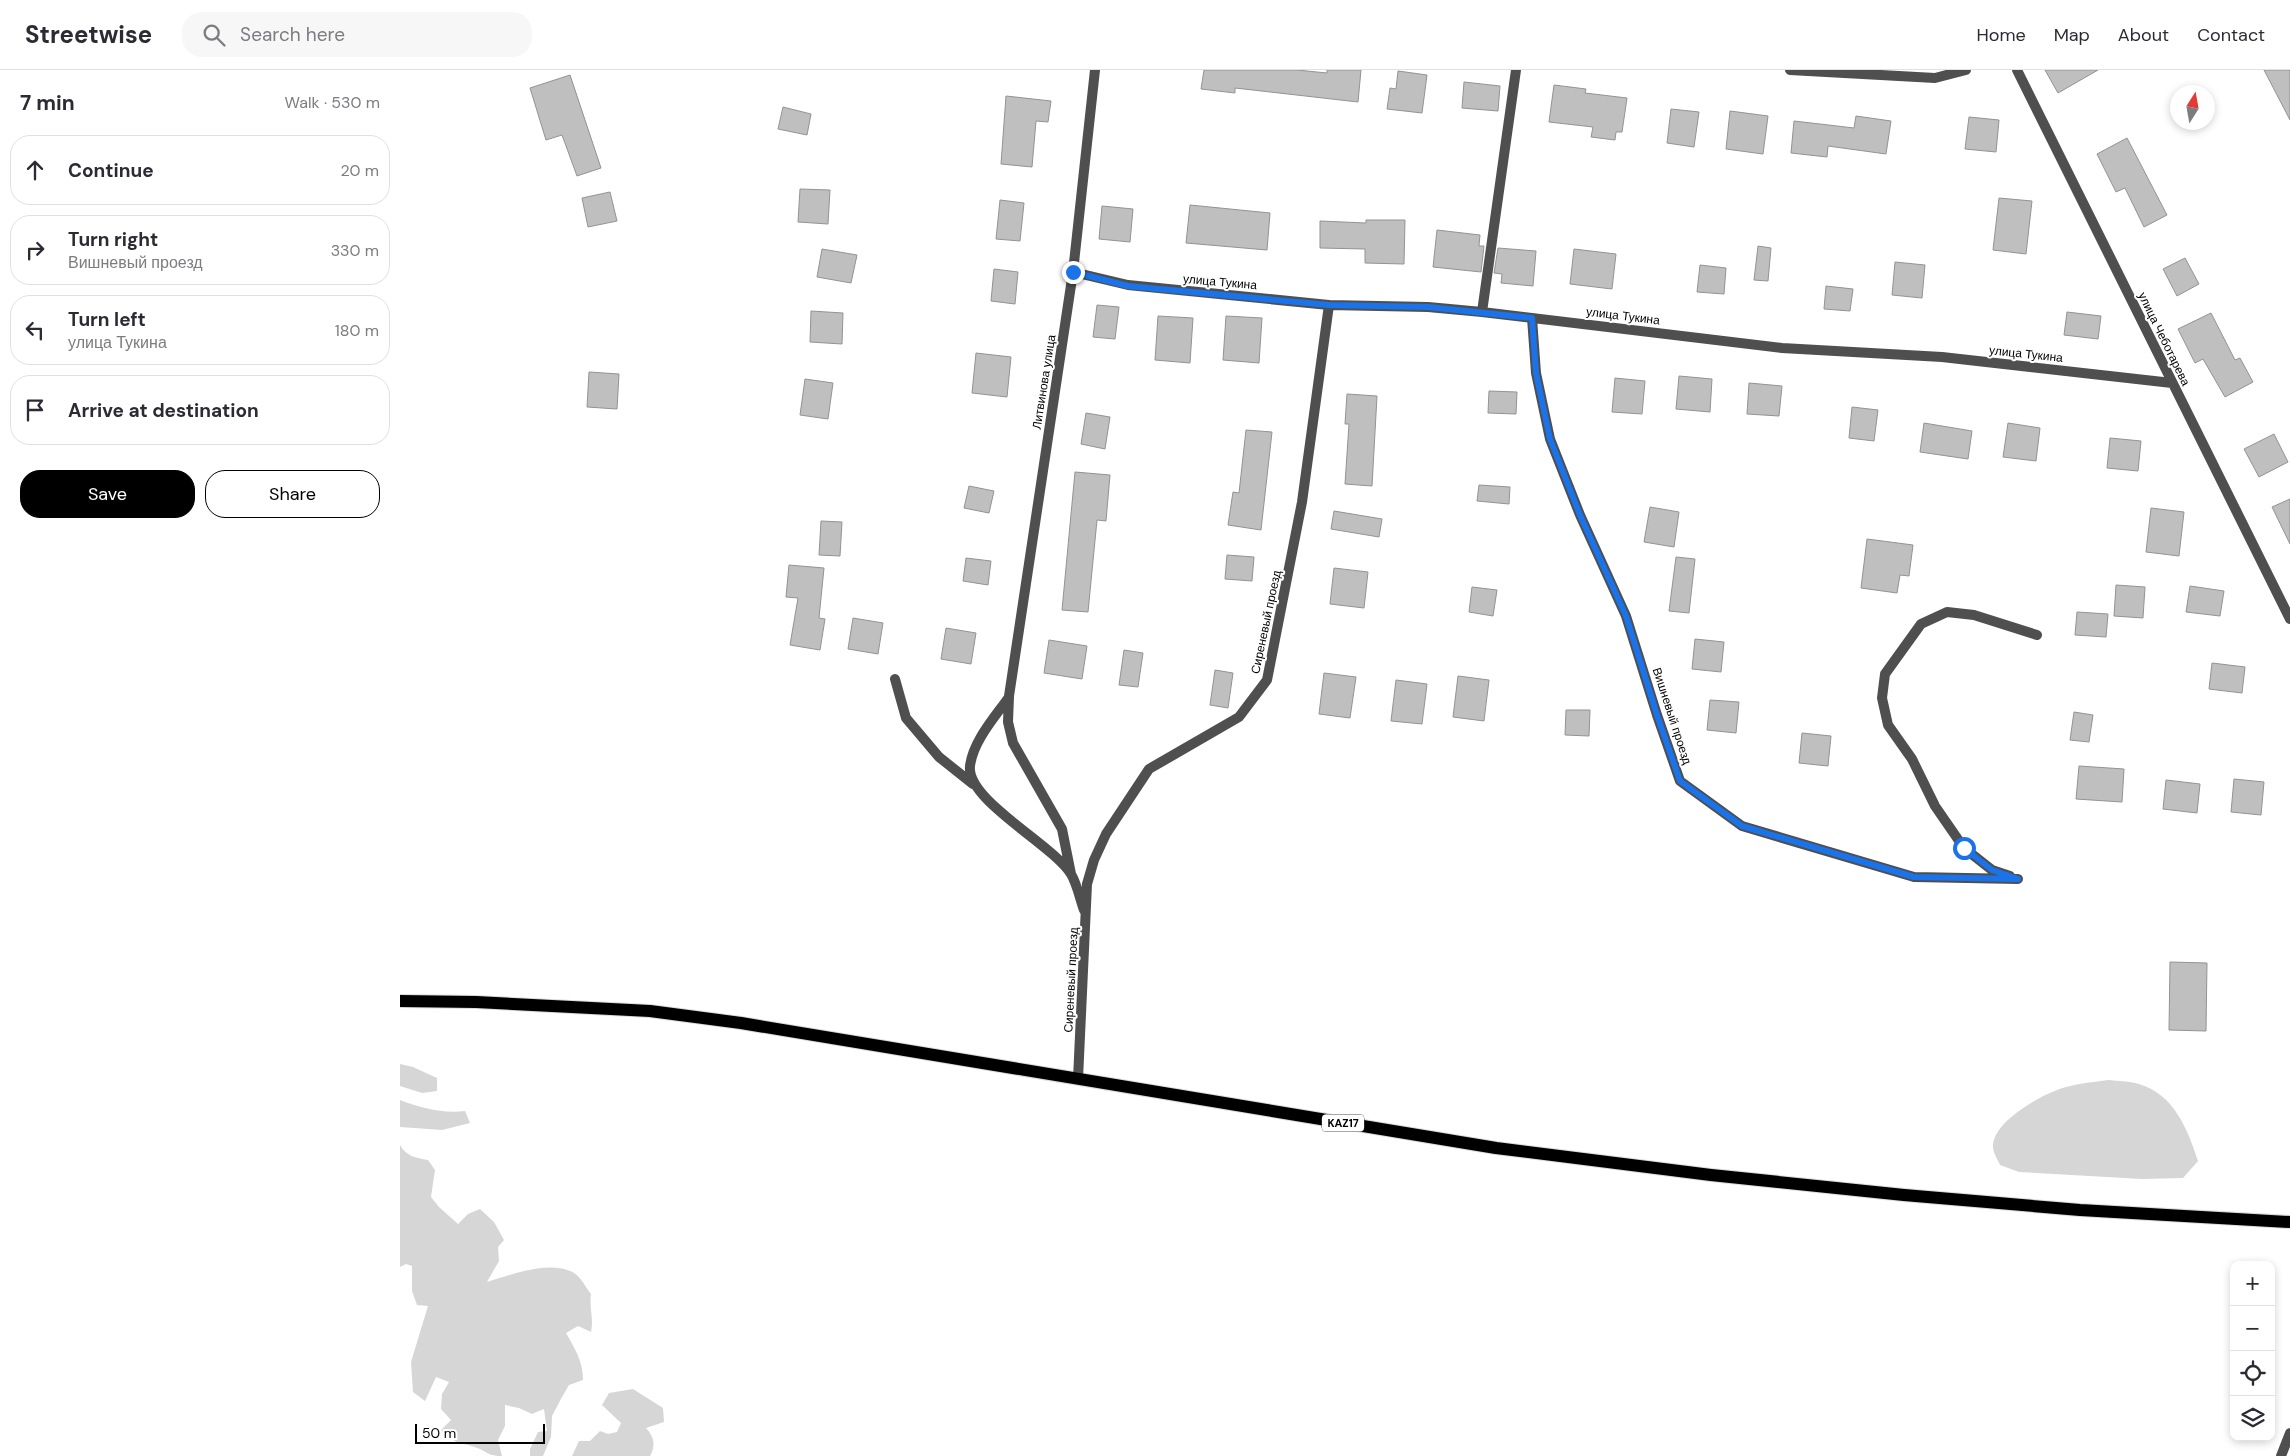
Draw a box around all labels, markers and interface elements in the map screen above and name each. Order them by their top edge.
search box [182,12,532,57]
text: Streetwise [25,19,152,50]
icon: search [200,21,228,49]
text: Search here [240,22,345,47]
text: Home [1976,23,2026,47]
text: Map [2054,23,2090,47]
text: About [2118,23,2169,47]
text: Contact [2197,23,2265,47]
north arrow [2170,85,2215,130]
text: 7 min [20,89,75,117]
text: Walk · 530 m [285,92,380,113]
icon: ahead [21,156,49,184]
text: Continue [68,158,154,183]
text: 20 m [340,160,379,181]
text: Turn right [68,227,158,252]
icon: right [21,236,49,264]
text: 330 m [331,240,379,261]
text: Вишневый проезд [68,252,203,273]
route end [1062,261,1085,284]
street label: улица Тукина [1182,271,1258,293]
street label: улица Чеботарева [2134,290,2194,389]
street label: улица Тукина [1585,304,1661,328]
text: Turn left [68,307,146,332]
icon: left [21,316,49,344]
text: 180 m [335,320,379,341]
text: улица Тукина [68,332,167,353]
street label: Литвинова улица [1029,333,1059,430]
street label: улица Тукина [1988,342,2064,366]
icon: arrive [21,396,49,424]
text: Arrive at destination [68,398,259,423]
button: Save [20,470,195,518]
button: Share [205,470,380,518]
street label: Сиреневый проезд [1247,569,1285,675]
street label: Вишневый проезд [1649,665,1695,767]
route start [1953,837,1976,860]
street label: Сиреневый проезд [1060,927,1082,1033]
road number: KAZ17 [1322,1114,1364,1132]
map controls [2230,1261,2275,1441]
button: + [2230,1261,2275,1306]
button: − [2230,1306,2275,1351]
button: locate [2230,1351,2275,1396]
button: layers [2230,1396,2275,1441]
scale bar [415,1421,545,1444]
text: 50 m [422,1424,456,1442]

